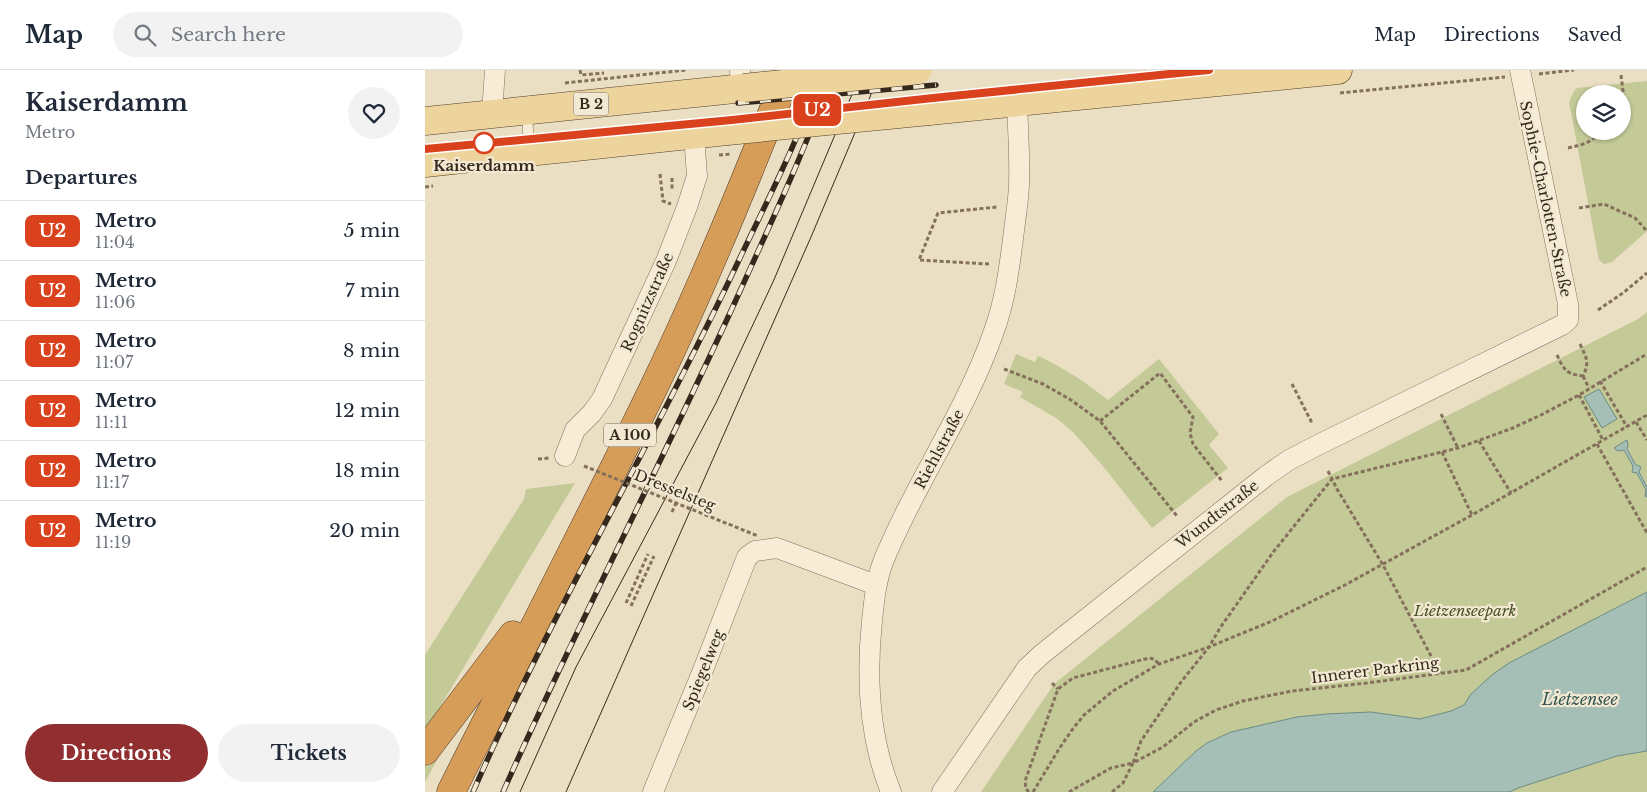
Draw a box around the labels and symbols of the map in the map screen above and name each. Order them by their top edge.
road number: B 2 [573,92,609,116]
line badge: U2 [795,94,839,126]
street label: Sophie-Charlotten-Straße [1516,99,1576,299]
marker: Kaiserdamm [473,132,495,154]
place label: Kaiserdamm [433,156,535,175]
street label: Rognitzstraße [617,249,677,355]
street label: Riehlstraße [910,406,968,492]
road number: A 100 [604,424,656,446]
street label: Dresselsteg [632,465,719,515]
street label: Wundtstraße [1171,476,1262,553]
park label: Lietzenseepark [1413,601,1516,620]
street label: Spiegelweg [678,626,728,713]
street label: Innerer Parkring [1310,653,1441,687]
water label: Lietzensee [1541,689,1619,709]

